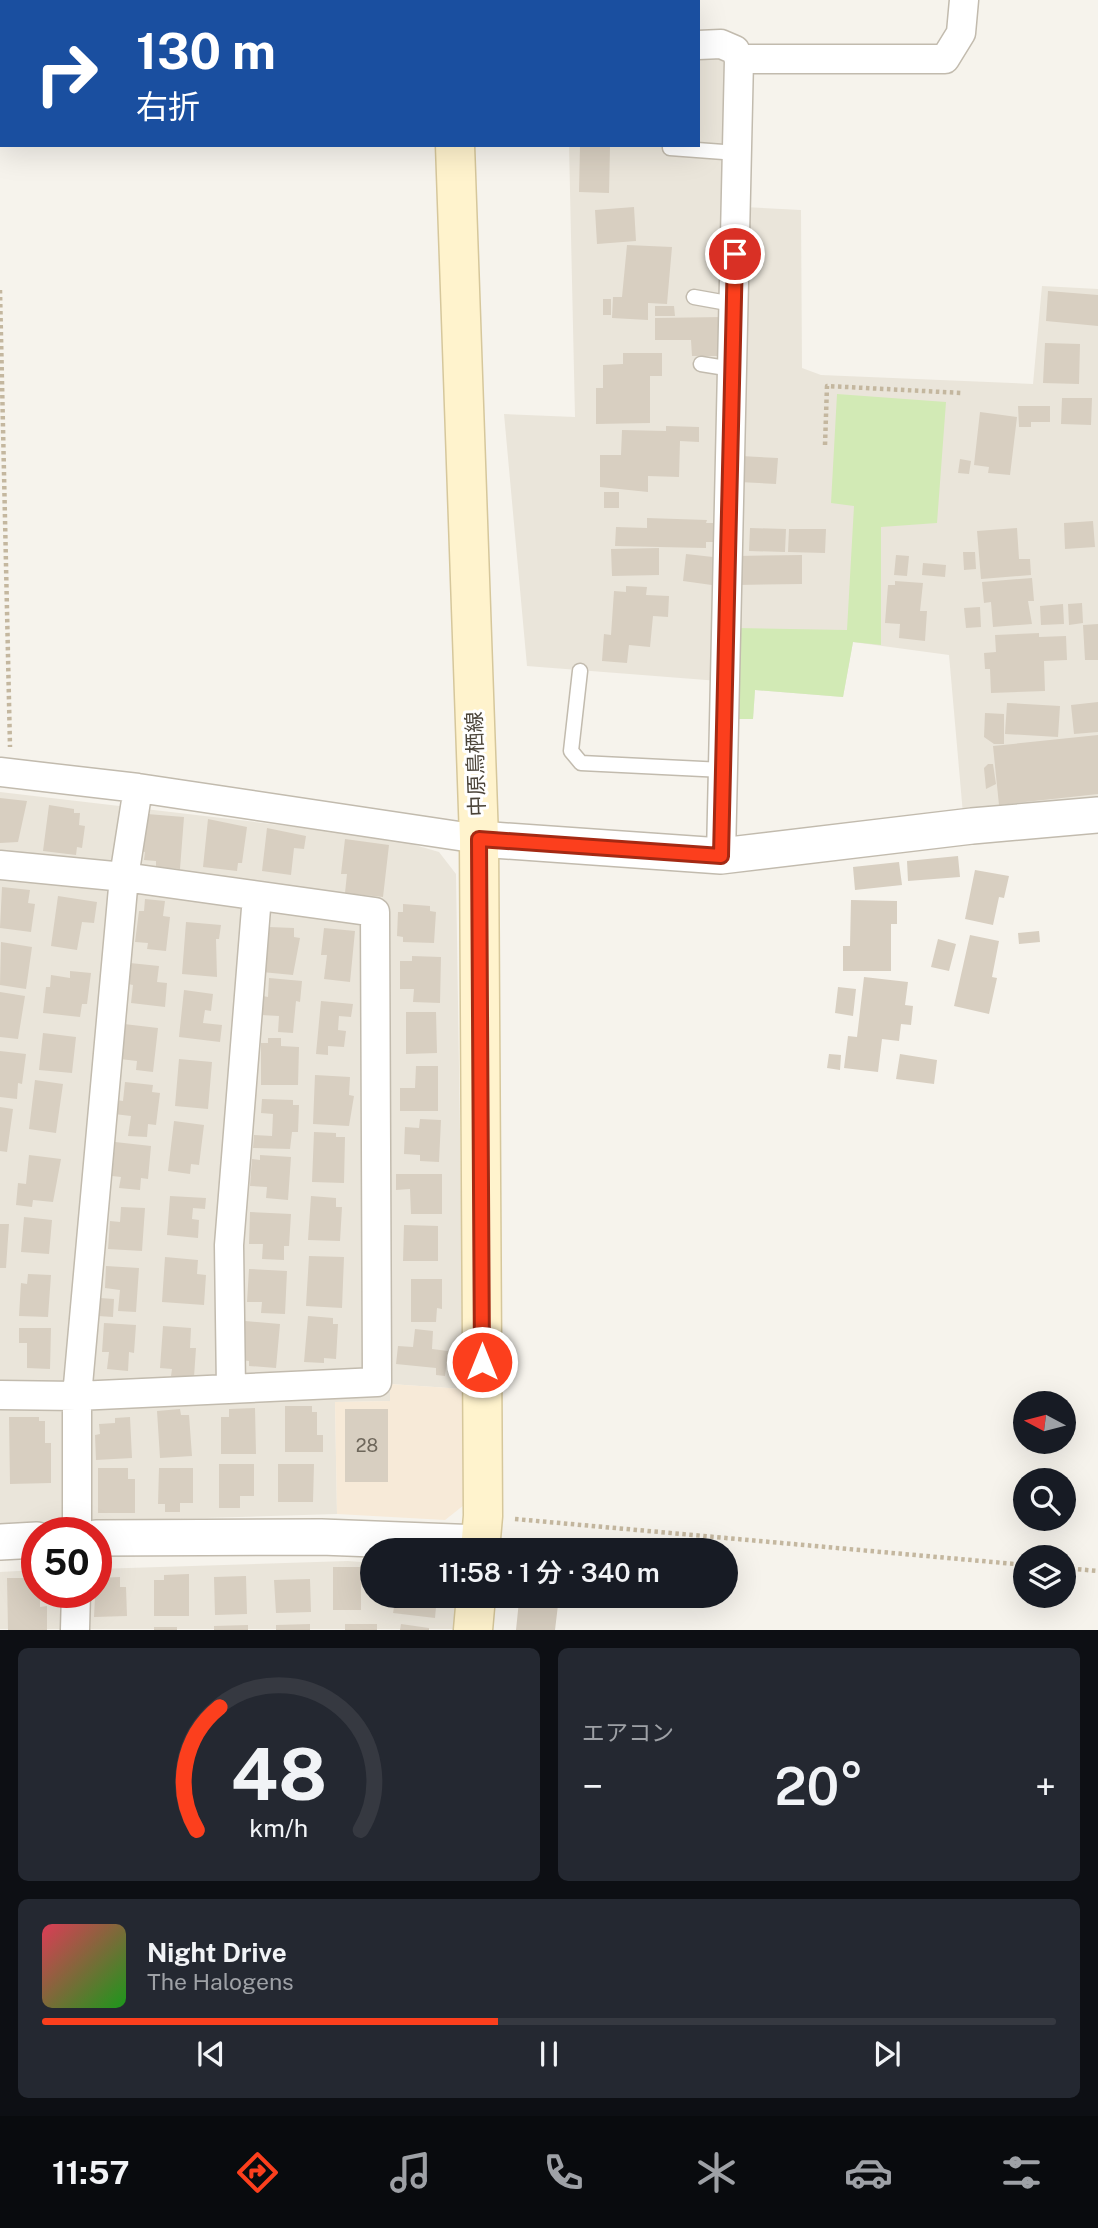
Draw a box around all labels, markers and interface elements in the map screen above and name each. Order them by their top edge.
text: 130 m [136,22,276,80]
icon: right [21,28,112,119]
text: 右折 [136,88,200,125]
pin [705,224,765,284]
icon: arrive [716,235,754,273]
street label: 中原鳥栖線 [461,711,490,817]
position arrow [445,1325,519,1399]
north arrow [1013,1391,1076,1454]
map controls [1013,1391,1076,1608]
house number: 28 [356,1435,378,1456]
button: search [1013,1468,1076,1531]
speed limit sign: 50 [21,1517,112,1608]
button: layers [1013,1545,1076,1608]
text: 11:58 · 1 分 · 340 m [438,1557,660,1588]
text: エアコン [582,1719,674,1746]
text: 48 [231,1732,327,1817]
text: 20° [774,1756,864,1817]
text: − [582,1764,603,1809]
text: + [1035,1764,1056,1809]
text: km/h [250,1813,308,1843]
text: Night Drive [147,1937,287,1968]
text: The Halogens [147,1968,294,1995]
icon: previous [192,2035,230,2073]
icon: pause [530,2035,568,2073]
icon: next [868,2035,906,2073]
icon: directions [233,2148,282,2197]
icon: music [386,2148,435,2197]
icon: phone [539,2148,588,2197]
icon: climate [692,2148,741,2197]
icon: car [844,2148,893,2197]
icon: filters [997,2148,1046,2197]
text: 11:57 [52,2154,130,2191]

